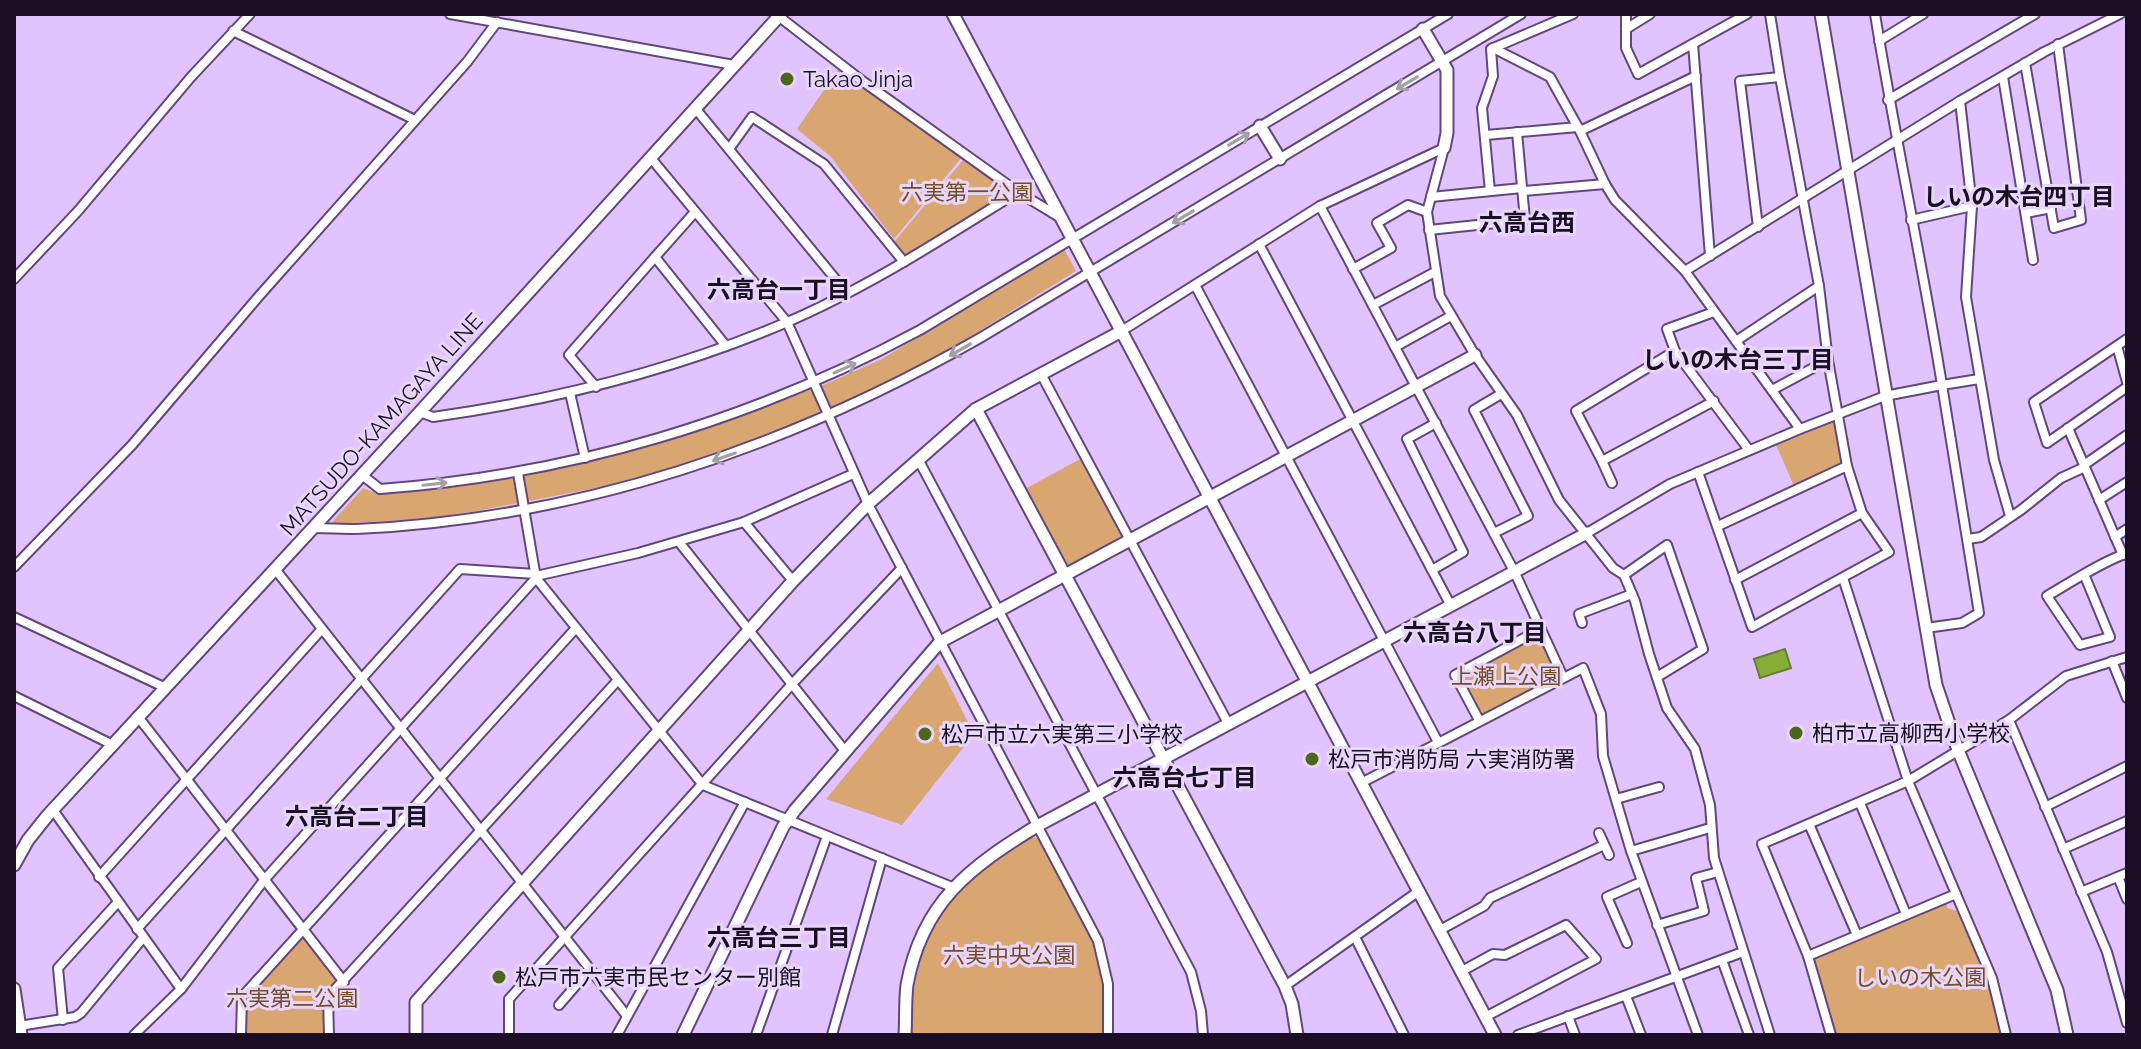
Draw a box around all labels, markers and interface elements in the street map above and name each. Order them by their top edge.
place label: Takao Jinja [803,66,913,92]
marker: Takao Jinja [778,70,796,88]
one-way arrow [1396,76,1419,92]
one-way arrow [1227,131,1250,147]
park label: 六実第一公園 [901,179,1033,205]
district label: しいの木台四丁目 [1923,182,2115,211]
district label: 六高台西 [1479,208,1575,237]
one-way arrow [1172,209,1195,225]
district label: 六高台一丁目 [707,275,851,304]
street label: MATSUDO-KAMAGAYA LINE [274,307,488,541]
one-way arrow [949,342,972,358]
district label: しいの木台三丁目 [1642,345,1834,374]
one-way arrow [833,360,857,375]
one-way arrow [711,451,736,466]
one-way arrow [421,476,448,491]
district label: 六高台八丁目 [1403,618,1547,647]
park label: 上瀬上公園 [1451,663,1561,689]
place label: 柏市立高柳西小学校 [1812,720,2010,746]
place label: 松戸市立六実第三小学校 [941,721,1183,747]
marker: 柏市立高柳西小学校 [1787,724,1805,742]
marker: 松戸市立六実第三小学校 [916,725,934,743]
place label: 松戸市消防局 六実消防署 [1328,746,1576,772]
marker: 松戸市消防局 六実消防署 [1303,750,1321,768]
district label: 六高台七丁目 [1113,763,1257,792]
district label: 六高台二丁目 [285,802,429,831]
district label: 六高台三丁目 [707,923,851,952]
park label: 六実中央公園 [943,942,1075,968]
place label: 松戸市六実市民センター別館 [515,964,801,990]
park label: しいの木公園 [1854,964,1986,990]
marker: 松戸市六実市民センター別館 [490,968,508,986]
park label: 六実第二公園 [226,985,358,1011]

